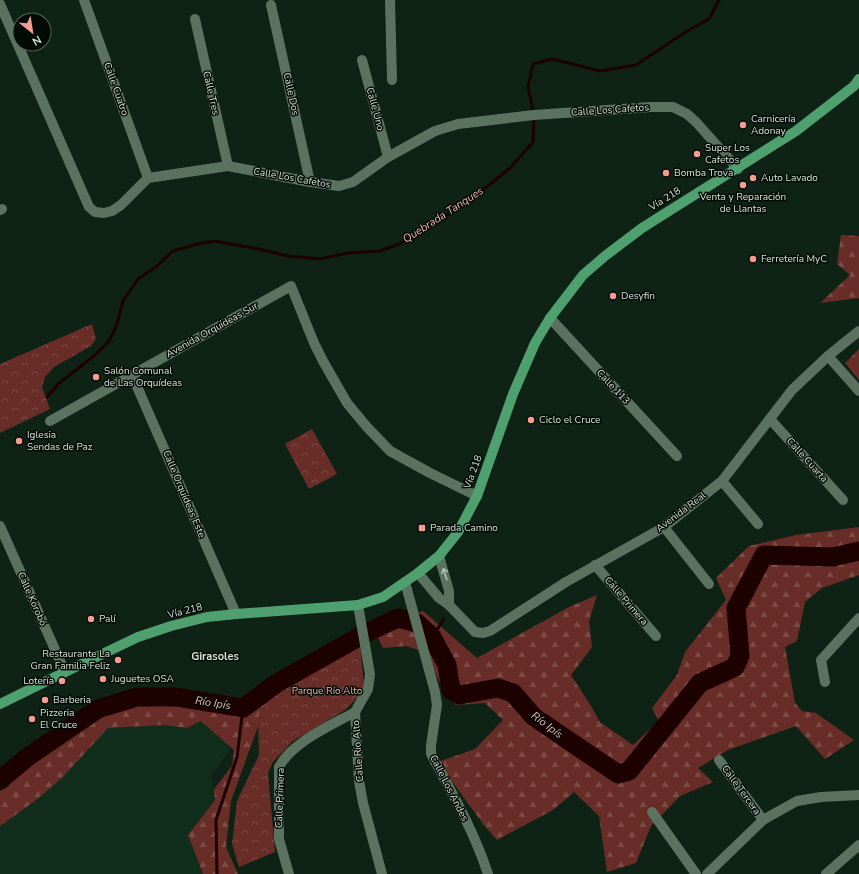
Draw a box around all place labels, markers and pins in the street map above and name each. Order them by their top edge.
place label: Carnicería Adonay [751,112,796,138]
marker: Carnicería Adonay [738,120,748,130]
place label: Super Los Cafetos [705,141,750,167]
marker: Super Los Cafetos [692,149,702,159]
place label: Bomba Trova [674,166,733,180]
marker: Bomba Trova [661,168,671,178]
place label: Auto Lavado [761,171,818,185]
marker: Auto Lavado [748,173,758,183]
marker: Venta y Reparación de Llantas [738,180,748,190]
place label: Venta y Reparación de Llantas [699,190,786,216]
place label: Ferretería MyC [761,252,827,266]
marker: Ferretería MyC [748,254,758,264]
place label: Desyfin [621,289,655,303]
marker: Desyfin [608,291,618,301]
place label: Salón Comunal de Las Orquídeas [104,364,182,390]
marker: Salón Comunal de Las Orquídeas [91,372,101,382]
place label: Ciclo el Cruce [539,413,600,427]
marker: Ciclo el Cruce [526,415,536,425]
place label: Iglesia Sendas de Paz [27,428,93,454]
marker: Iglesia Sendas de Paz [14,436,24,446]
place label: Parada Camino [430,521,498,535]
marker: Parada Camino [417,523,427,533]
place label: Palí [99,612,116,626]
marker: Palí [86,614,96,624]
place label: Restaurante La Gran Familia Feliz [31,647,110,673]
marker: Restaurante La Gran Familia Feliz [113,655,123,665]
place label: Juguetes OSA [110,672,175,686]
place label: Lotería [23,674,54,688]
marker: Juguetes OSA [98,674,108,684]
marker: Lotería [57,676,67,686]
place label: Barberia [53,693,91,707]
marker: Barberia [40,695,50,705]
place label: Pizzeria El Cruce [40,706,77,732]
marker: Pizzeria El Cruce [27,714,37,724]

